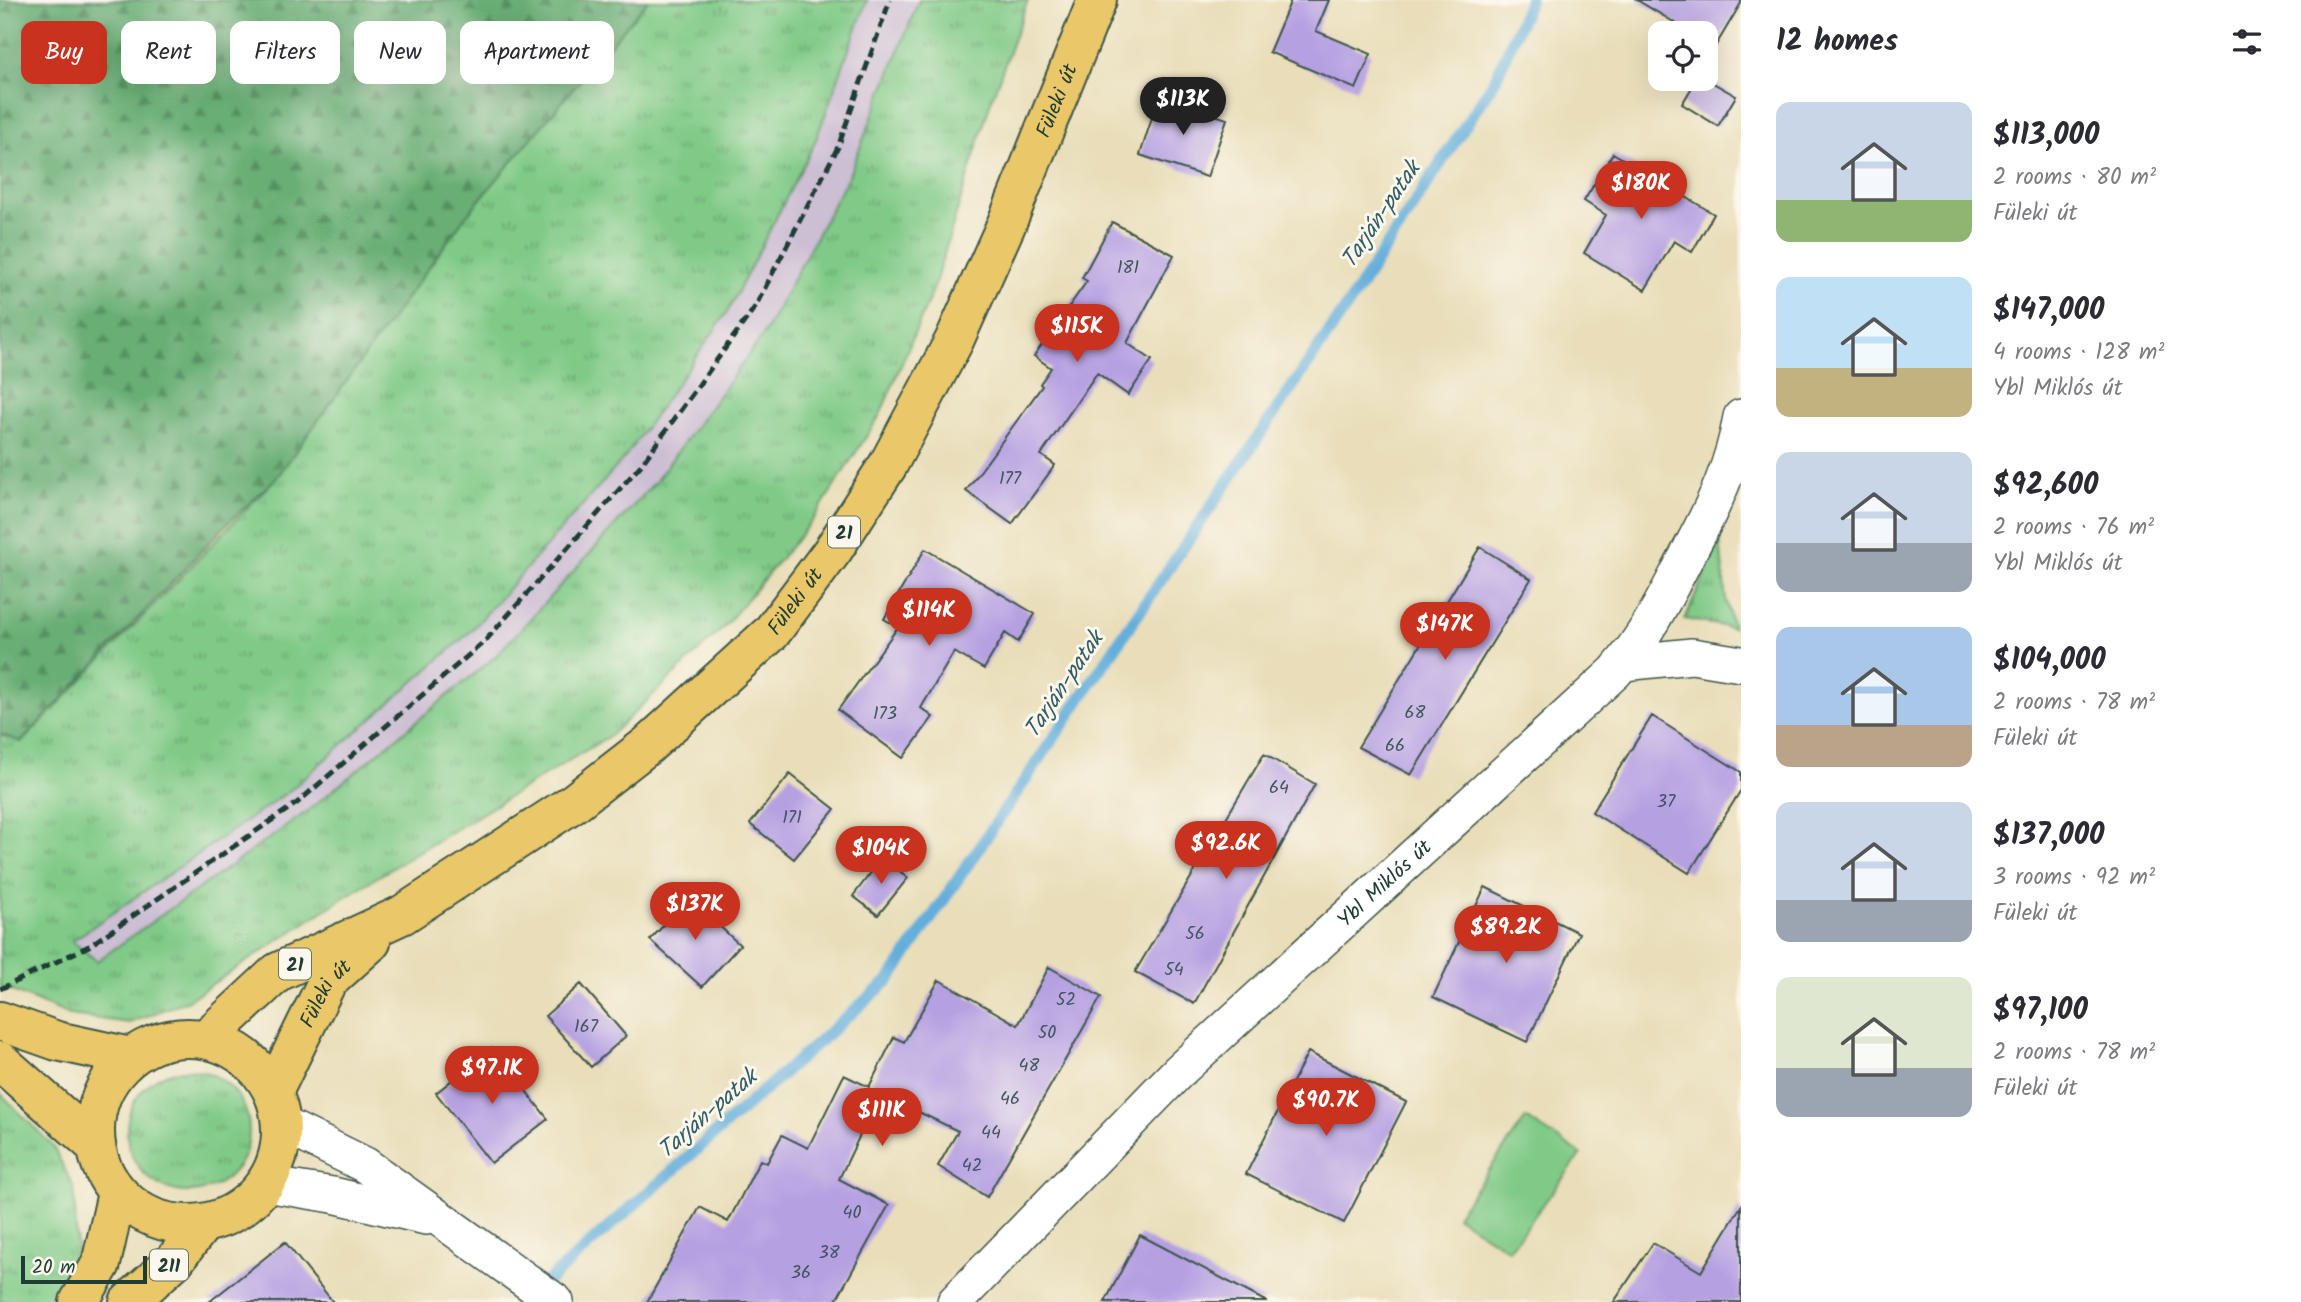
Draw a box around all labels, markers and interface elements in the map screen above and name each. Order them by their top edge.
text: 12 homes [1776,18,1898,66]
chip: Buy [21,21,107,84]
chip: Rent [121,21,216,84]
chip: Filters [230,21,340,84]
chip: New [354,21,446,84]
chip: Apartment [460,21,614,84]
map controls [1648,21,1718,91]
button: locate [1648,21,1718,91]
icon: filters [2228,23,2266,61]
street label: Füleki út [1028,58,1088,143]
pin: $113K [1134,78,1232,137]
text: $113K [1156,82,1210,118]
text: $113,000 [1993,112,2099,160]
icon: home [1832,130,1916,214]
water label: Tarján-patak [1332,152,1433,276]
text: 2 rooms · 80 m² [1993,160,2156,196]
pin: $180K [1592,162,1690,221]
text: $180K [1611,166,1671,202]
text: Füleki út [1993,196,2077,232]
house number: 181 [1117,254,1139,283]
text: $147,000 [1993,287,2104,335]
pin: $115K [1028,304,1126,364]
icon: home [1832,305,1916,389]
text: $115K [1051,309,1104,345]
text: 4 rooms · 128 m² [1993,335,2164,371]
text: Ybl Miklós út [1993,371,2123,407]
text: $92,600 [1993,462,2098,510]
house number: 177 [999,465,1022,494]
icon: home [1832,480,1916,564]
text: 2 rooms · 76 m² [1993,510,2154,546]
road number: 21 [828,516,860,548]
text: Ybl Miklós út [1993,546,2123,582]
street label: Füleki út [760,561,833,643]
pin: $114K [880,588,978,648]
text: $114K [902,593,956,629]
pin: $147K [1396,602,1494,662]
text: $147K [1416,607,1474,643]
water label: Tarján-patak [1015,622,1116,746]
text: $104,000 [1993,637,2106,685]
icon: home [1832,655,1916,739]
text: 2 rooms · 78 m² [1993,685,2155,721]
house number: 68 [1405,699,1426,728]
house number: 173 [873,700,897,729]
text: Füleki út [1993,721,2077,757]
house number: 66 [1385,732,1405,761]
house number: 64 [1269,774,1289,803]
house number: 37 [1657,788,1676,817]
house number: 171 [782,804,802,833]
text: $137,000 [1993,812,2104,860]
pin: $92.6K [1169,822,1283,881]
pin: $104K [832,826,930,886]
text: $92.6K [1191,826,1261,862]
icon: home [1832,830,1916,914]
text: $104K [852,831,910,867]
street label: Ybl Miklós út [1330,832,1441,936]
text: 3 rooms · 92 m² [1993,860,2155,896]
pin: $137K [646,883,744,942]
text: $137K [666,887,724,923]
text: Füleki út [1993,896,2077,932]
pin: $89.2K [1449,906,1563,965]
text: $89.2K [1470,910,1542,946]
house number: 56 [1185,920,1205,949]
road number: 21 [279,948,311,980]
street label: Füleki út [292,951,360,1034]
house number: 54 [1164,956,1184,985]
house number: 52 [1056,986,1076,1015]
text: $97,100 [1993,987,2088,1035]
icon: home [1832,1005,1916,1089]
house number: 167 [574,1013,599,1042]
house number: 50 [1038,1019,1056,1048]
text: 2 rooms · 78 m² [1993,1035,2155,1071]
pin: $97.1K [435,1046,549,1106]
text: $97.1K [461,1051,523,1087]
house number: 48 [1019,1052,1040,1081]
water label: Tarján-patak [650,1059,769,1168]
text: Füleki út [1993,1071,2077,1107]
pin: $90.7K [1269,1078,1383,1138]
text: $90.7K [1292,1083,1360,1119]
house number: 46 [1000,1085,1020,1114]
pin: $111K [833,1088,931,1148]
text: $111K [858,1093,906,1129]
house number: 44 [981,1119,1001,1148]
house number: 42 [962,1152,982,1181]
house number: 40 [843,1199,861,1228]
house number: 38 [818,1239,840,1268]
road number: 211 [150,1250,188,1280]
scale bar [21,1253,147,1285]
text: 20 m [32,1253,75,1283]
house number: 36 [791,1259,811,1288]

